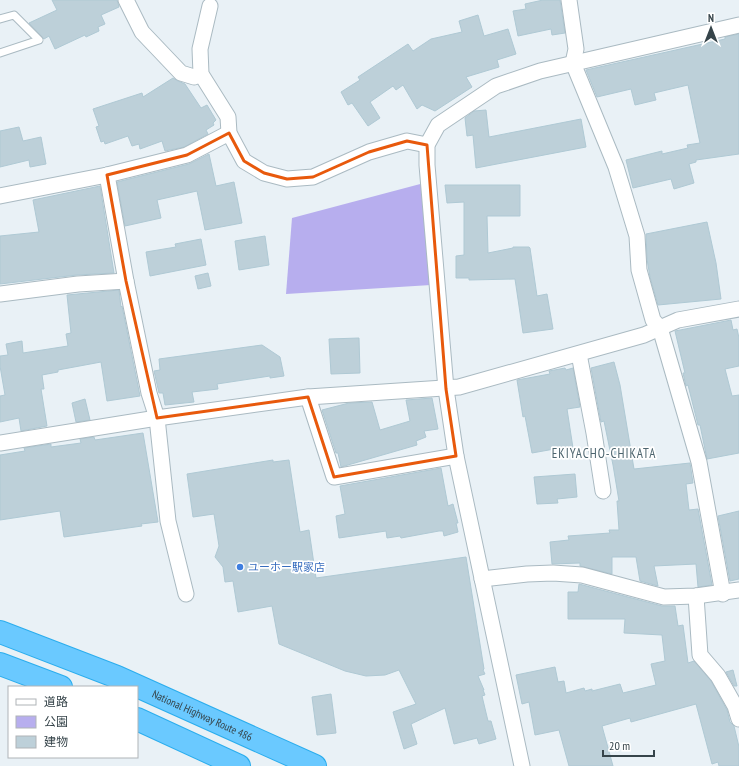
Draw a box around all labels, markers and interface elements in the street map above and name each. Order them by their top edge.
north arrow [691,8,731,48]
text: N [708,11,714,25]
district label: EKIYACHO-CHIKATA [552,445,656,462]
place label: ユーホー駅家店 [248,560,325,574]
marker: ユーホー駅家店 [235,562,245,572]
legend [8,686,138,758]
street label: National Highway Route 486 [150,687,255,744]
text: 道路 [44,694,68,709]
text: 公園 [44,714,68,729]
scale bar [603,732,654,758]
text: 建物 [44,734,68,749]
text: 20 m [609,738,630,753]

